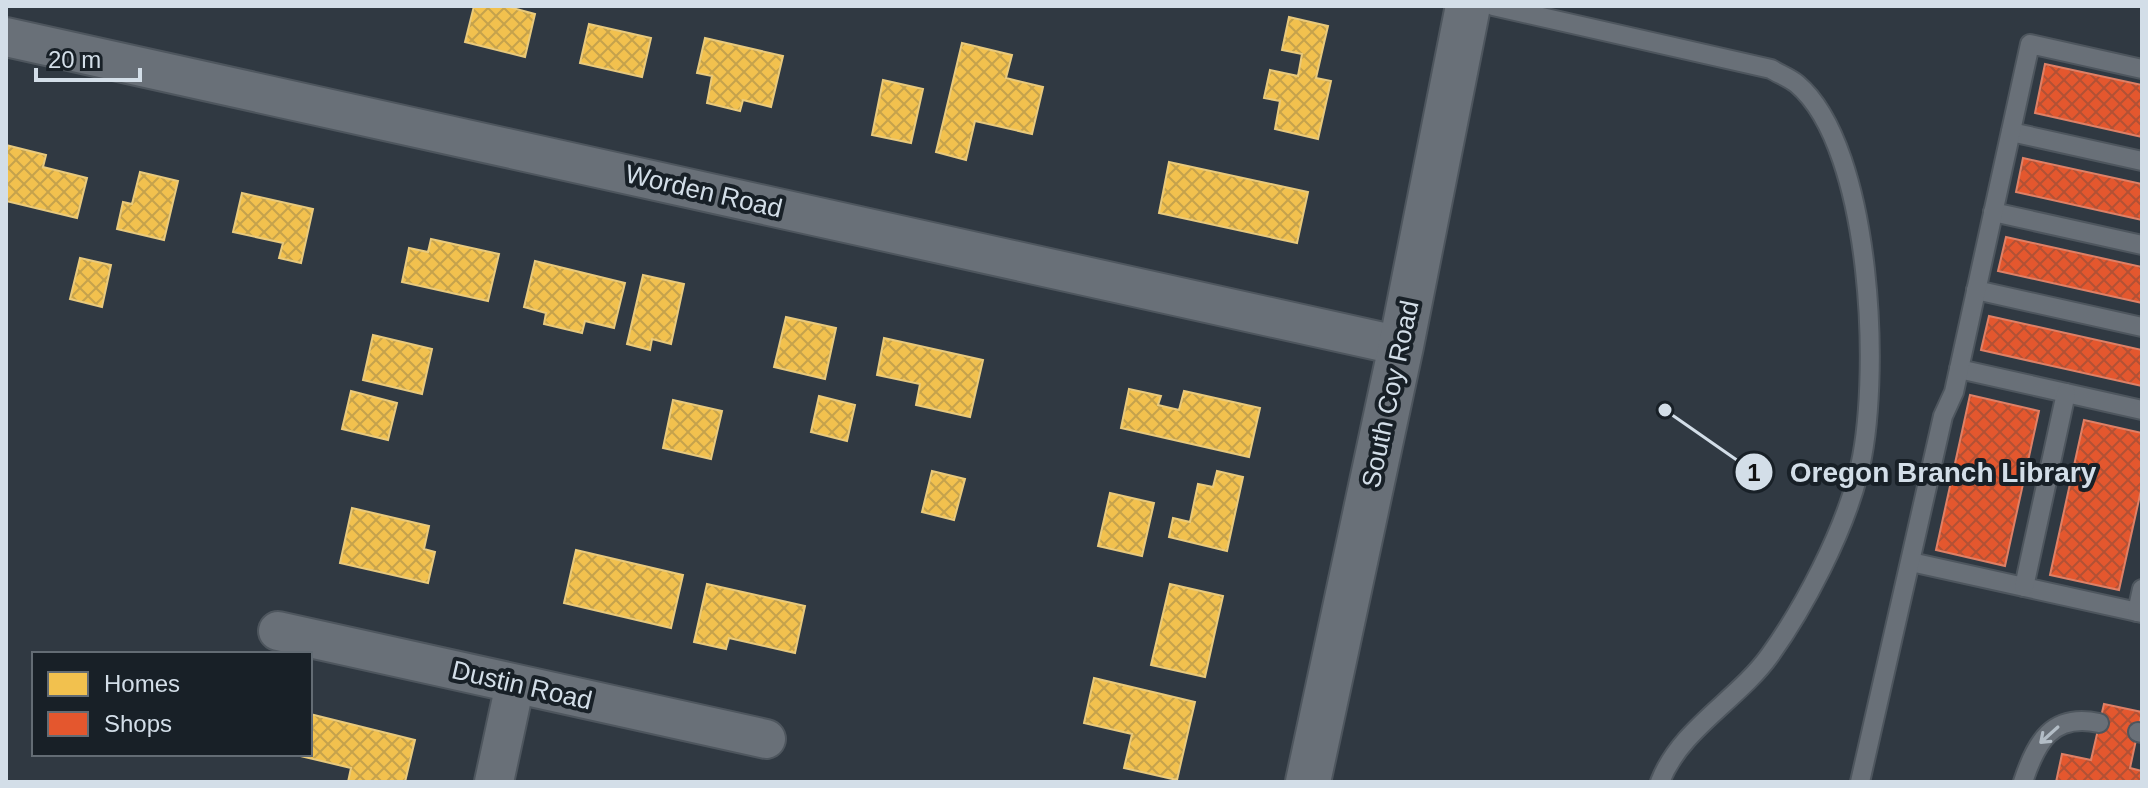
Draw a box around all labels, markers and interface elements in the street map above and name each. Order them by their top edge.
scale bar [36,32,140,82]
text: 20 m [48,46,101,73]
street label: Worden Road [623,158,785,224]
street label: South Coy Road [1355,298,1425,490]
callout: Oregon Branch Library [1734,446,2112,498]
text: Oregon Branch Library [1790,457,2097,488]
text: 1 [1747,459,1761,486]
legend [32,652,312,756]
street label: Dustin Road [449,654,595,716]
text: Homes [104,670,180,697]
text: Shops [104,710,172,737]
one-way arrow [2039,725,2060,744]

